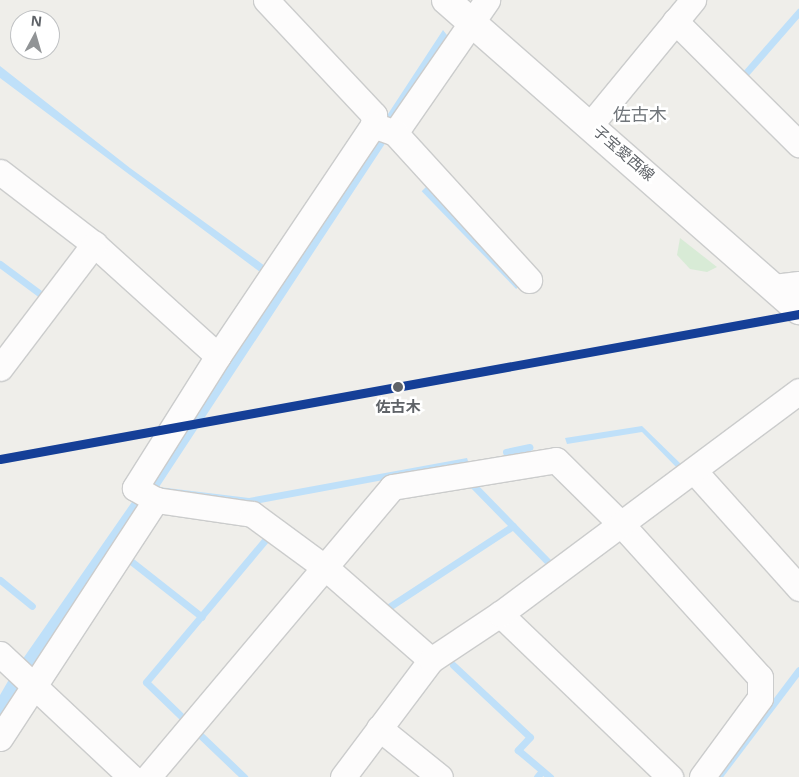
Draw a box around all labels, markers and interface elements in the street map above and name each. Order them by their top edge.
north arrow [10,10,60,60]
text: N [30,11,43,31]
district label: 佐古木 [613,103,667,125]
street label: 子宝愛西線 [590,122,658,184]
marker: 佐古木 [389,378,407,396]
place label: 佐古木 [376,398,420,416]

